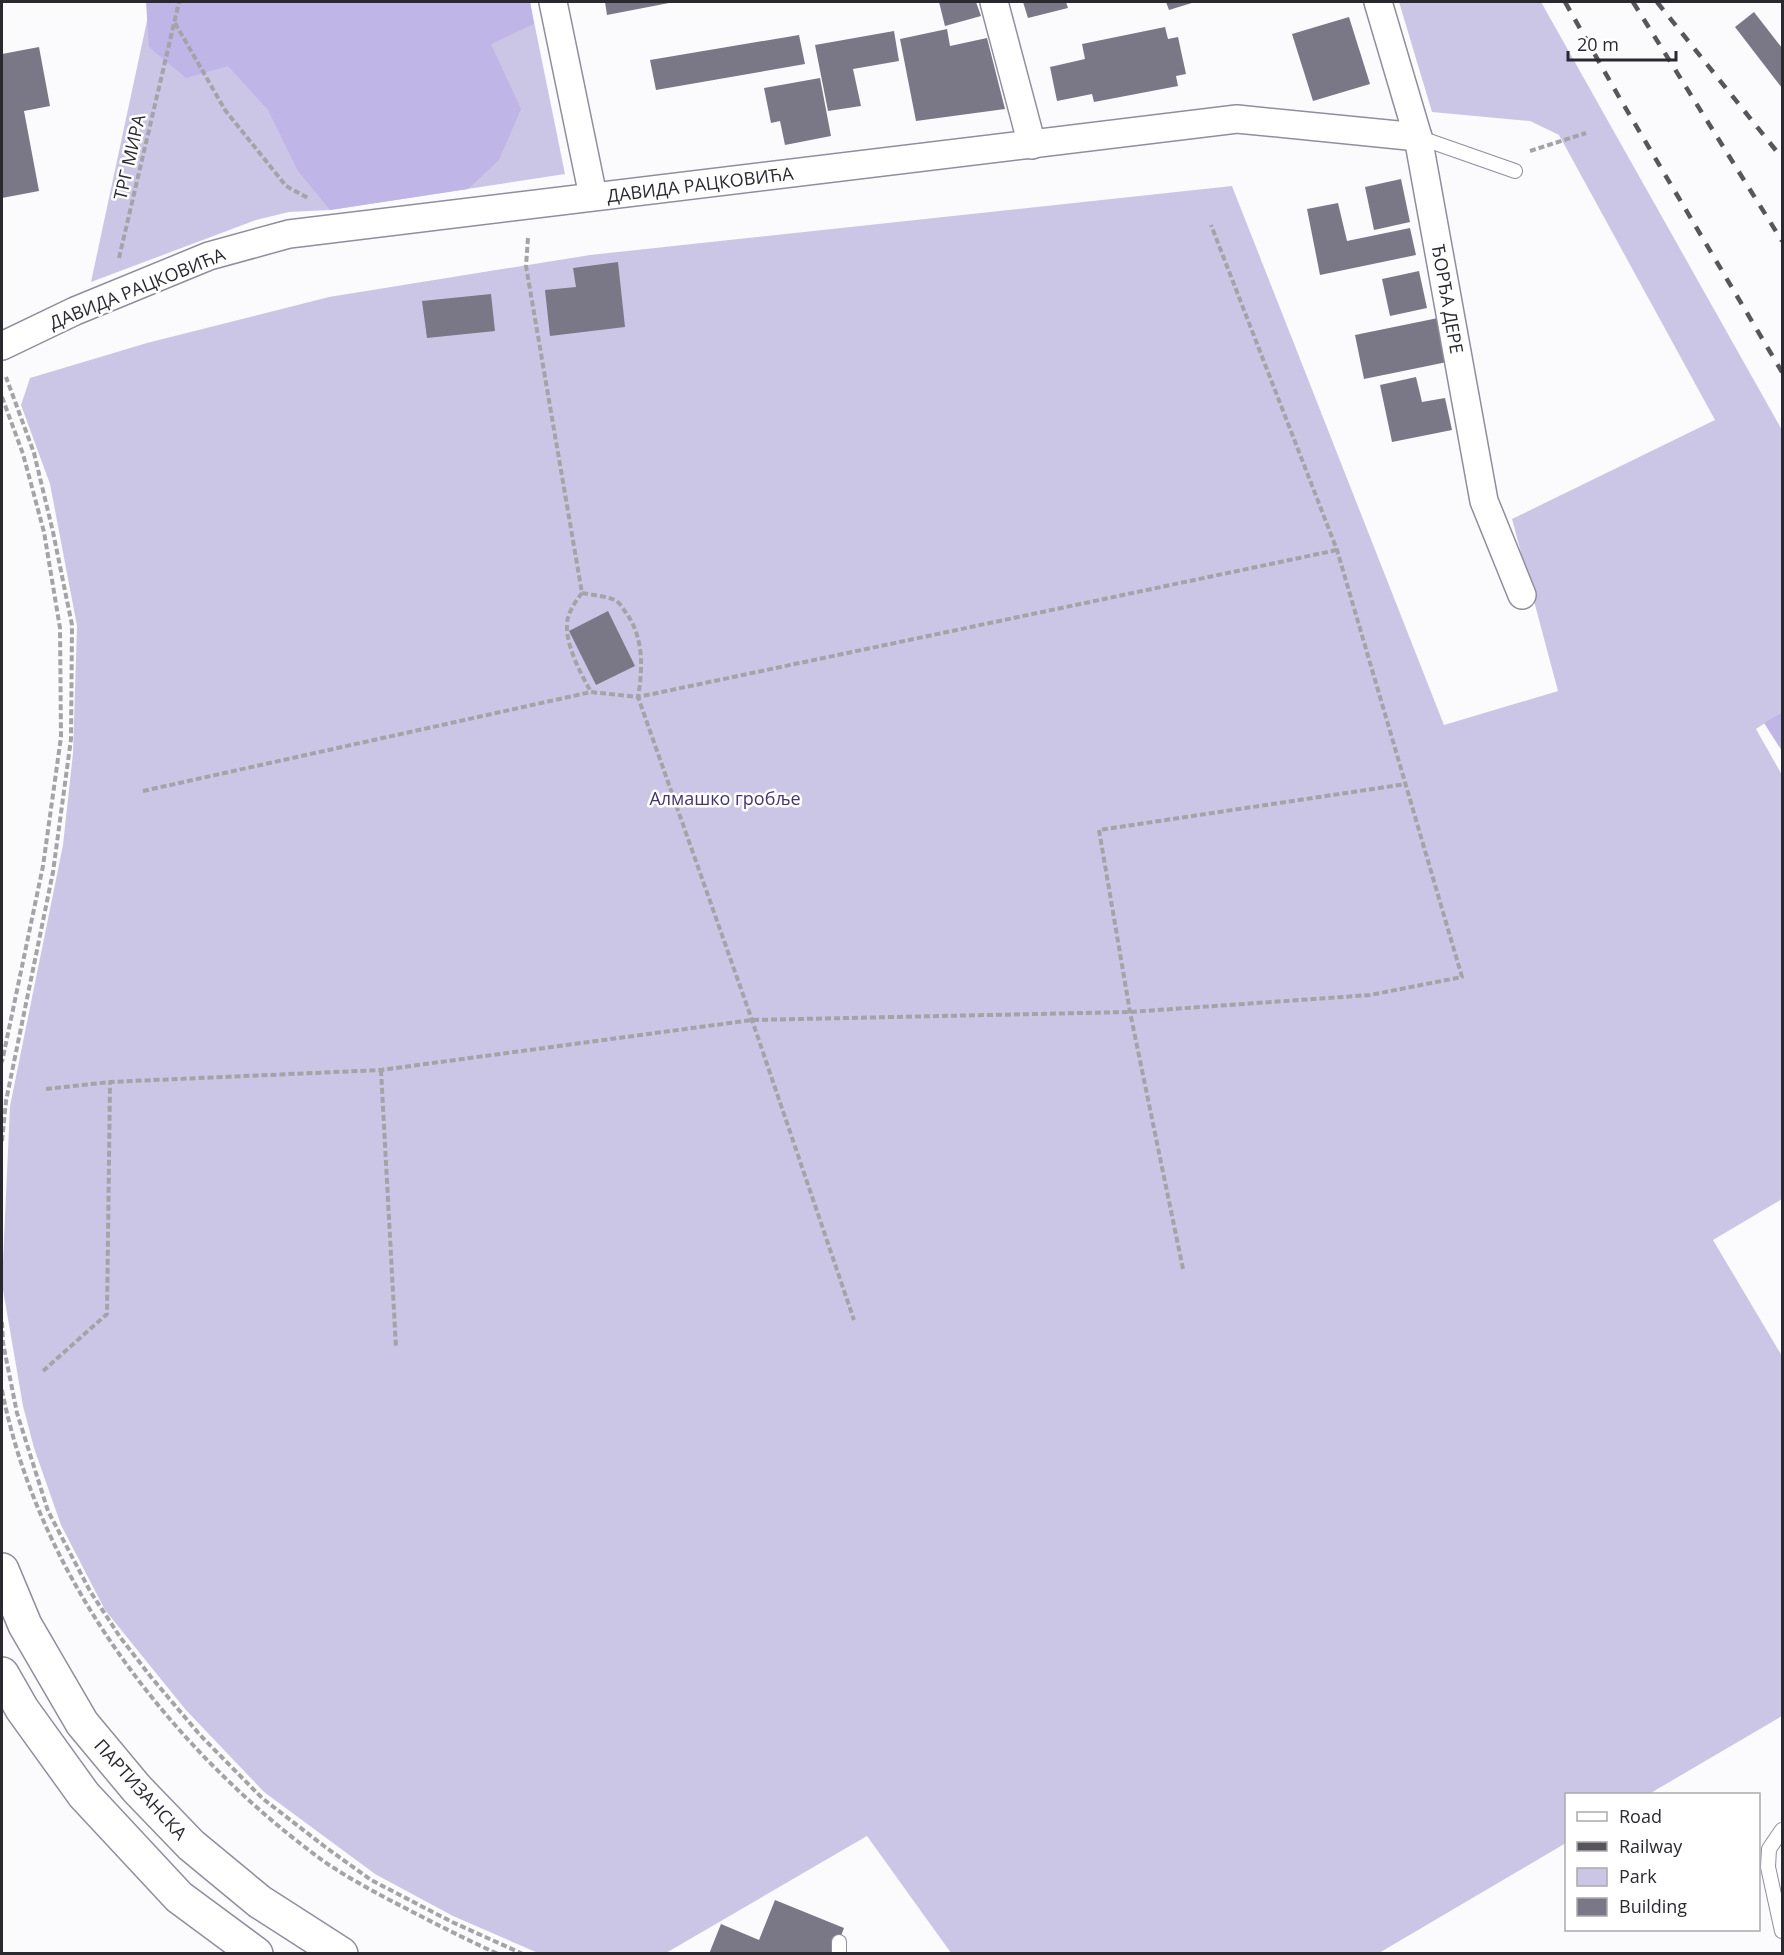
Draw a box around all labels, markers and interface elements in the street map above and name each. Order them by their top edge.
scale bar [1568,24,1676,62]
text: 20 m [1577,32,1619,56]
street label: ТРГ МИРА [108,111,151,202]
street label: ДАВИДА РАЦКОВИЋА [605,161,795,207]
street label: ДАВИДА РАЦКОВИЋА [45,241,229,334]
street label: ЂОРЂА ДЕРЕ [1427,243,1469,355]
park label: Алмашко гробље [649,786,801,810]
street label: ПАРТИЗАНСКА [89,1734,193,1845]
legend [1565,1793,1760,1931]
text: Road [1619,1804,1662,1828]
text: Railway [1619,1834,1683,1858]
text: Park [1619,1864,1657,1888]
text: Building [1619,1894,1687,1918]

